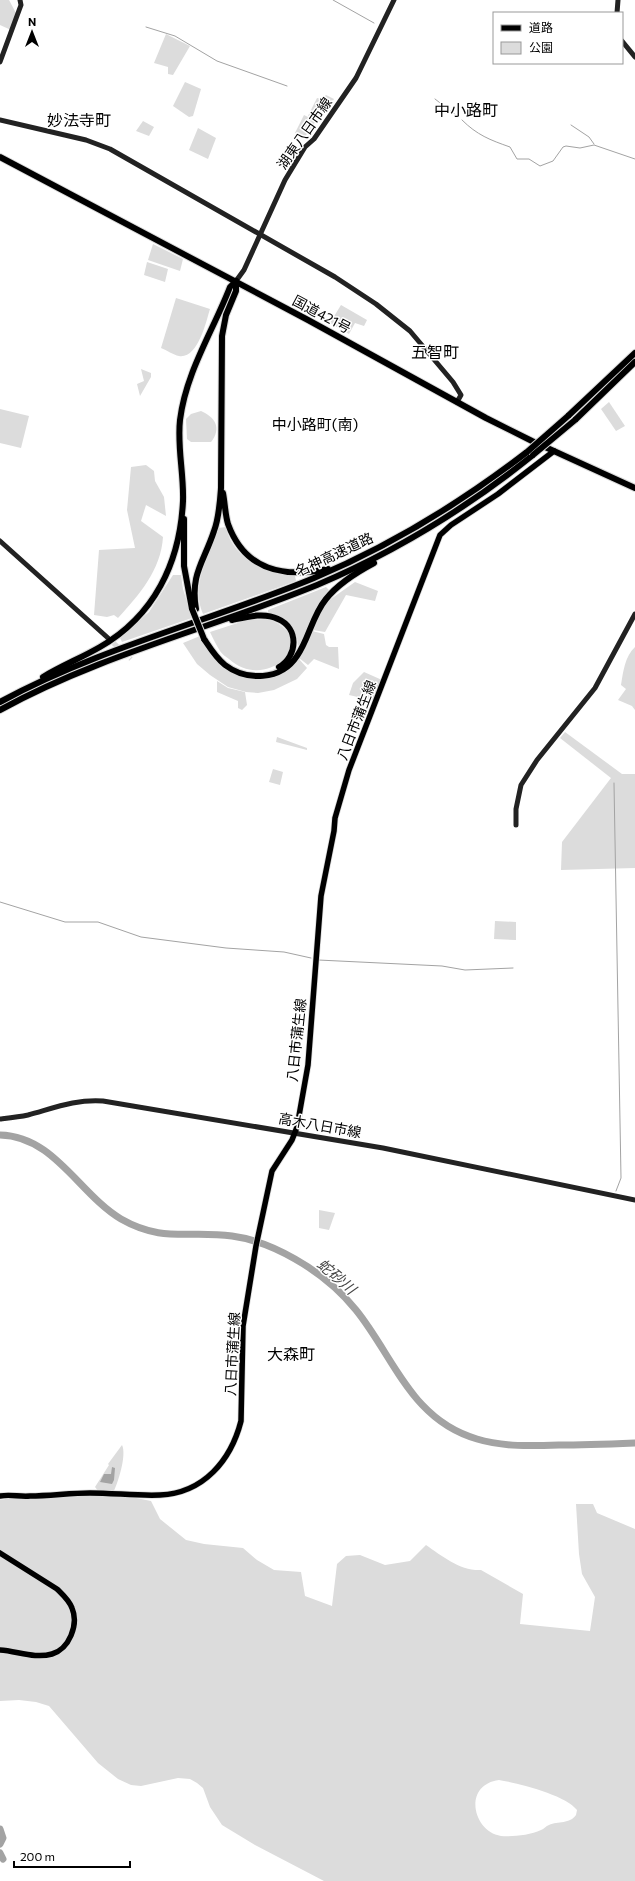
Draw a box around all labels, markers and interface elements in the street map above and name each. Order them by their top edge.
north arrow [12,12,52,52]
legend [493,12,623,64]
text: N [28,15,36,28]
text: 道路 [529,20,553,34]
text: 公園 [529,40,553,54]
street label: 湖東八日市線 [273,94,335,172]
district label: 中小路町 [434,100,498,119]
district label: 妙法寺町 [47,110,111,129]
street label: 国道421号 [290,291,354,337]
district label: 五智町 [411,342,459,361]
district label: 中小路町(南) [272,415,358,433]
street label: 名神高速道路 [292,529,376,579]
street label: 八日市蒲生線 [333,678,379,762]
street label: 八日市蒲生線 [283,997,309,1083]
street label: 高木八日市線 [277,1109,363,1141]
water label: 蛇砂川 [314,1254,361,1299]
street label: 八日市蒲生線 [221,1312,243,1396]
district label: 大森町 [267,1344,315,1363]
scale bar [14,1843,130,1869]
text: 200 m [20,1849,55,1863]

